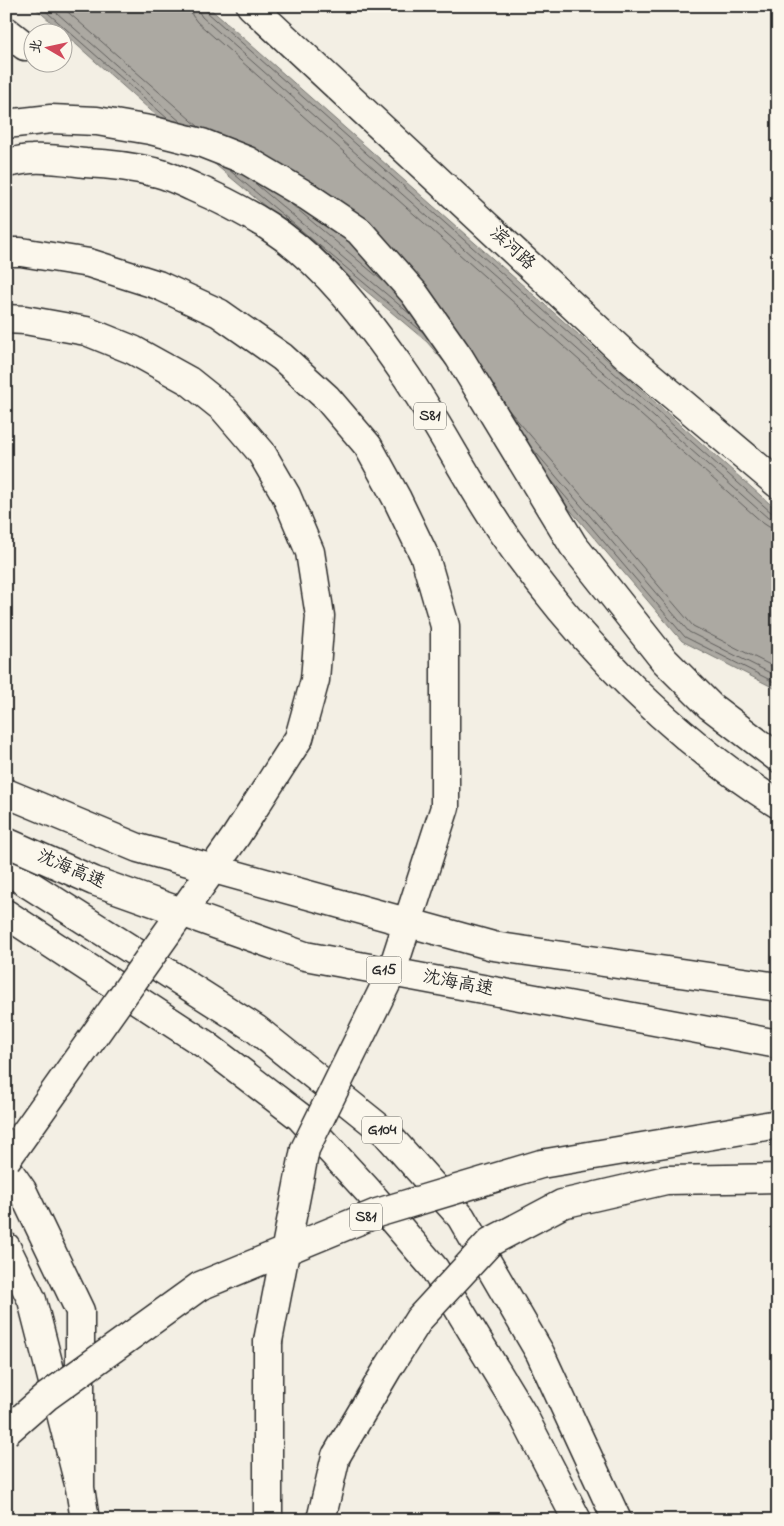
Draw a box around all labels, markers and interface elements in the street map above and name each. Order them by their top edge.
north arrow [22,22,72,72]
text: 北 [25,38,48,55]
street label: 滨河路 [483,221,541,277]
road number: S81 [414,402,446,430]
street label: 沈海高速 [33,844,109,896]
road number: G15 [366,956,402,984]
street label: 沈海高速 [420,964,496,1004]
road number: G104 [362,1116,402,1144]
road number: S81 [350,1204,382,1230]

